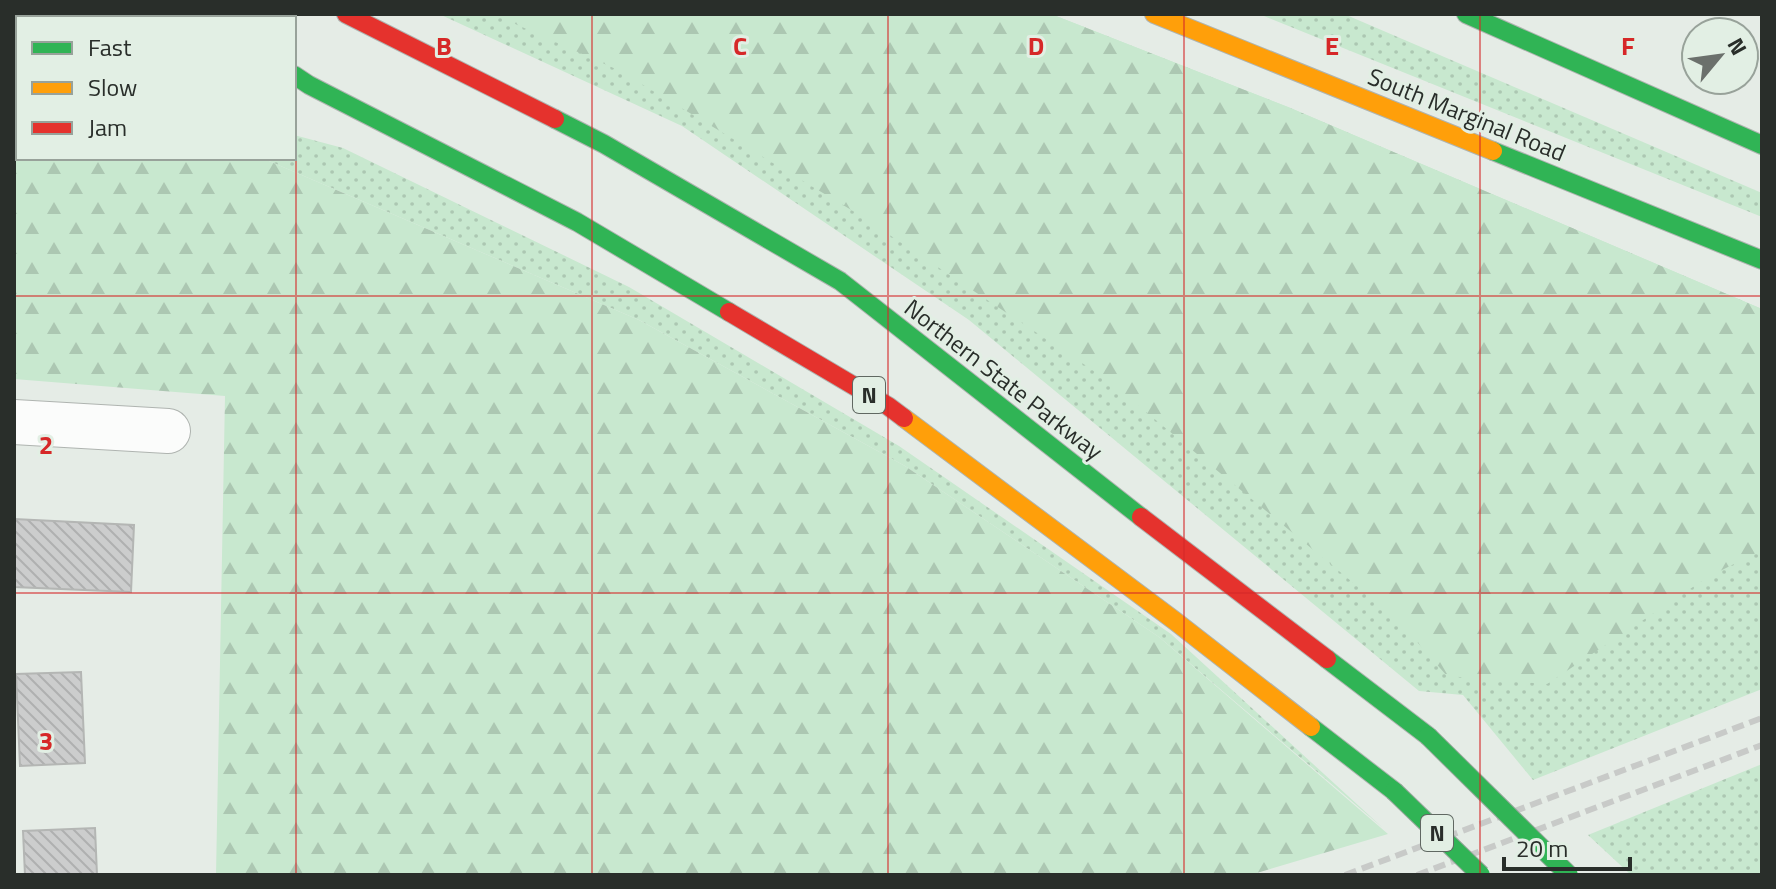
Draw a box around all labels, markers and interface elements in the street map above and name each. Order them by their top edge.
legend [16,16,296,160]
north arrow [1680,16,1760,96]
text: B [436,26,452,65]
text: C [733,26,747,65]
text: D [1028,26,1044,65]
text: E [1325,26,1339,65]
text: F [1621,26,1635,65]
text: Fast [88,29,132,65]
text: N [1719,31,1756,61]
street label: South Marginal Road [1363,58,1571,170]
text: Slow [88,69,137,105]
text: Jam [88,109,127,145]
street label: Northern State Parkway [897,290,1111,468]
road number: N [853,377,885,413]
text: 2 [39,425,53,464]
text: 3 [39,721,53,760]
road number: N [1421,815,1453,851]
scale bar [1504,821,1630,871]
text: 20 m [1516,830,1568,866]

